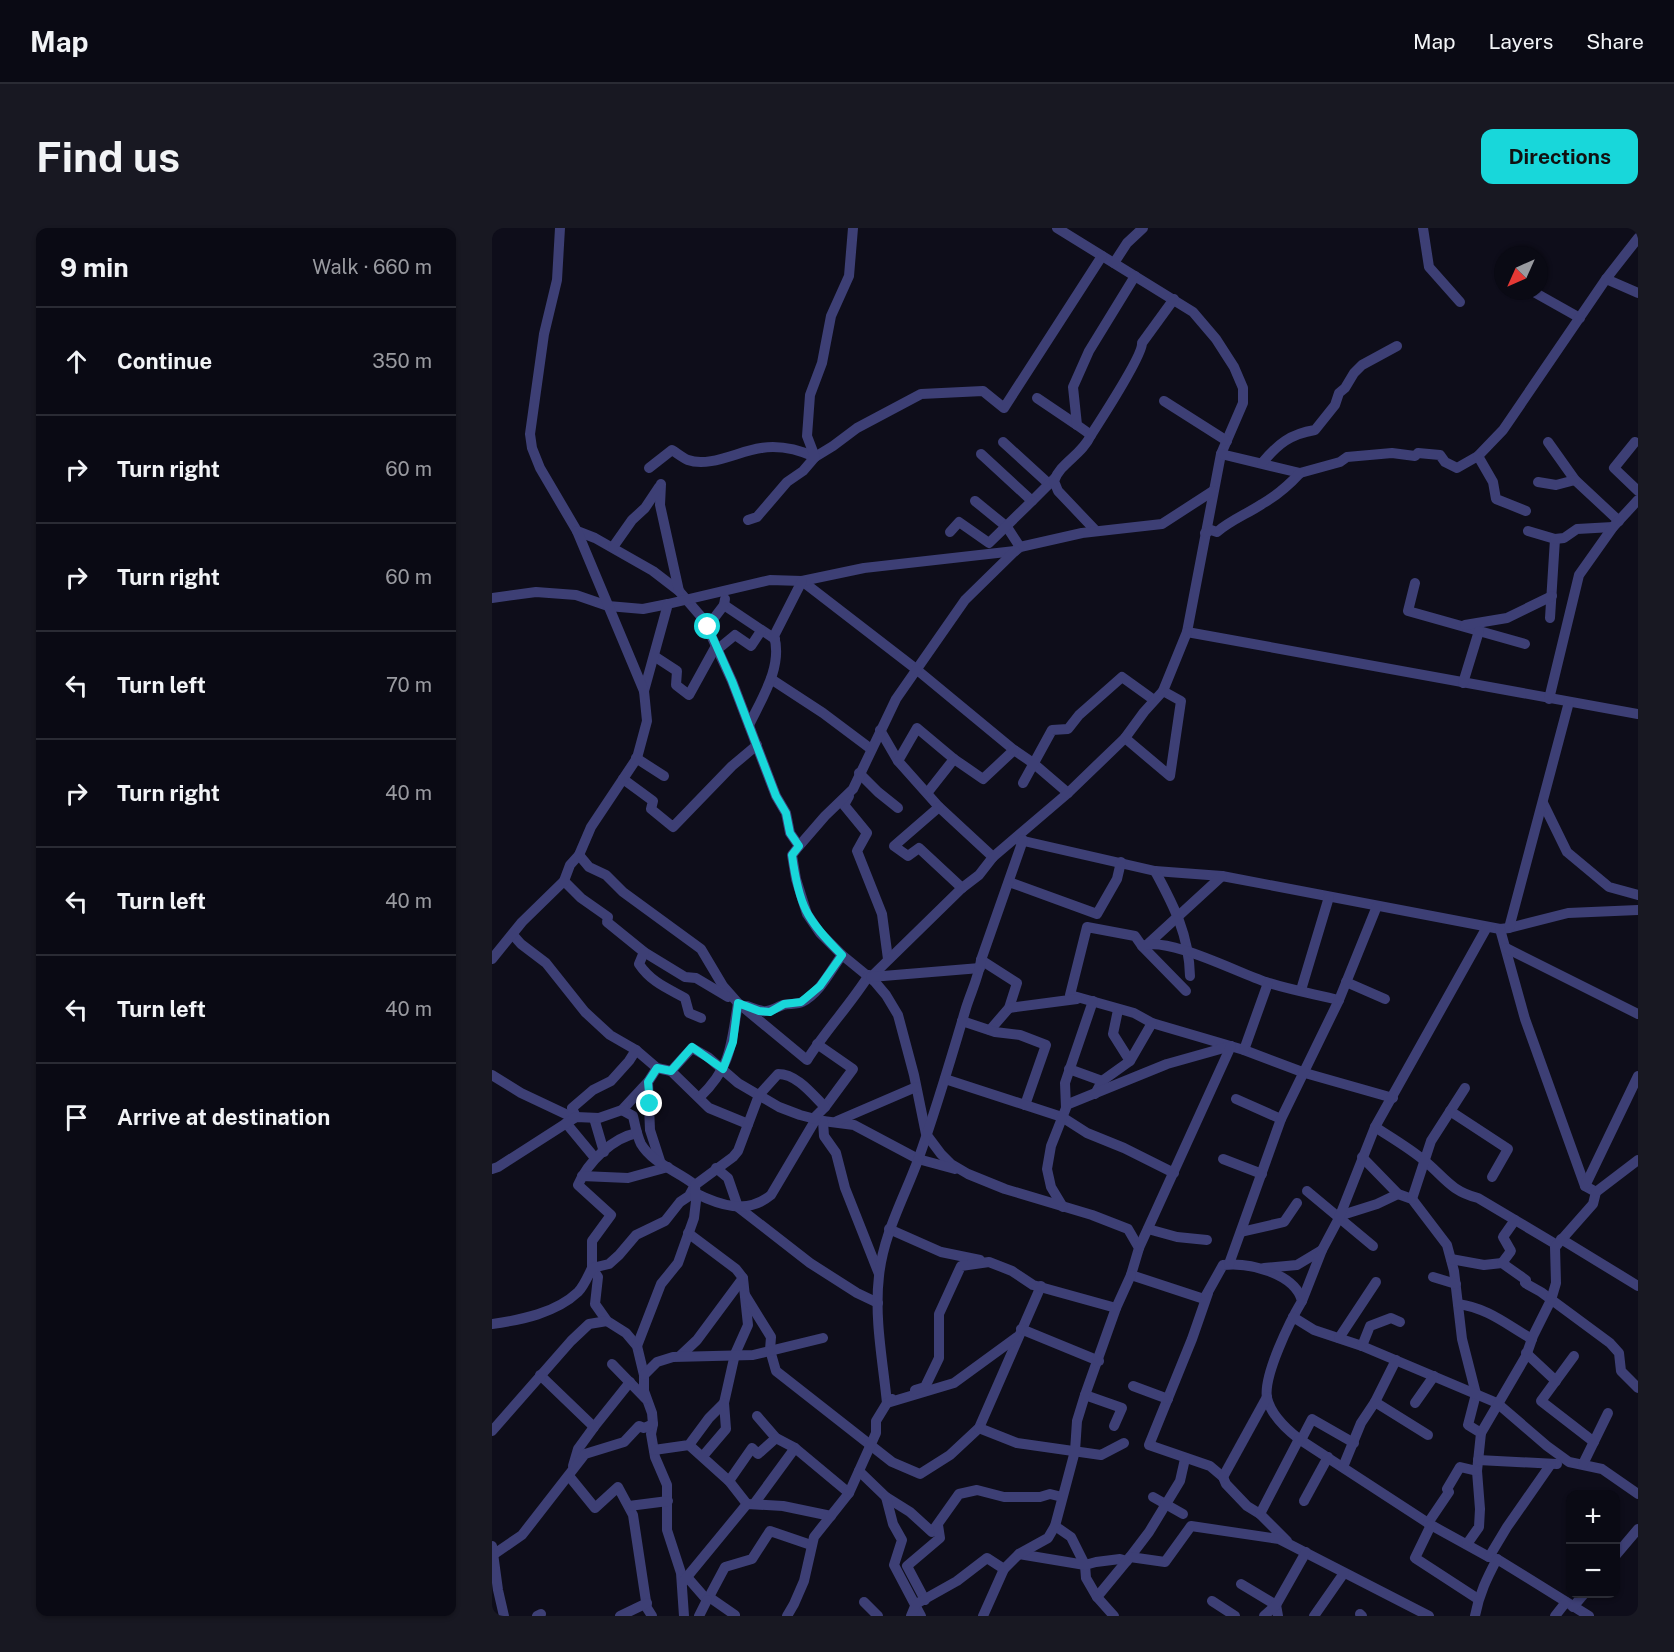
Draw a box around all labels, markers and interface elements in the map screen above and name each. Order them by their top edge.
text: Map [30,25,89,58]
text: Map [1413,29,1456,54]
text: Layers [1489,29,1553,54]
text: Share [1586,29,1644,54]
button: Directions [1481,129,1638,184]
text: Find us [36,132,180,181]
north arrow [1494,246,1548,300]
text: 9 min [60,252,129,283]
text: Walk · 660 m [312,255,432,279]
icon: ahead [60,345,93,378]
text: Continue [117,348,212,374]
text: 350 m [372,349,432,373]
icon: right [60,453,93,486]
text: Turn right [117,456,220,482]
text: 60 m [385,457,432,481]
icon: right [60,561,93,594]
text: Turn right [117,564,220,590]
text: 60 m [385,565,432,589]
route start [694,613,720,639]
icon: left [60,669,93,702]
text: Turn left [117,672,206,698]
text: 70 m [386,673,432,697]
icon: right [60,777,93,810]
text: Turn right [117,780,220,806]
text: 40 m [385,781,432,805]
icon: left [60,885,93,918]
text: Turn left [117,888,206,914]
text: 40 m [385,889,432,913]
icon: left [60,993,93,1026]
text: Turn left [117,996,206,1022]
text: 40 m [385,997,432,1021]
route end [636,1090,662,1116]
icon: arrive [60,1101,93,1134]
text: Arrive at destination [117,1104,330,1130]
map controls [1566,1490,1620,1598]
button: + [1566,1490,1620,1544]
button: − [1566,1544,1620,1598]

